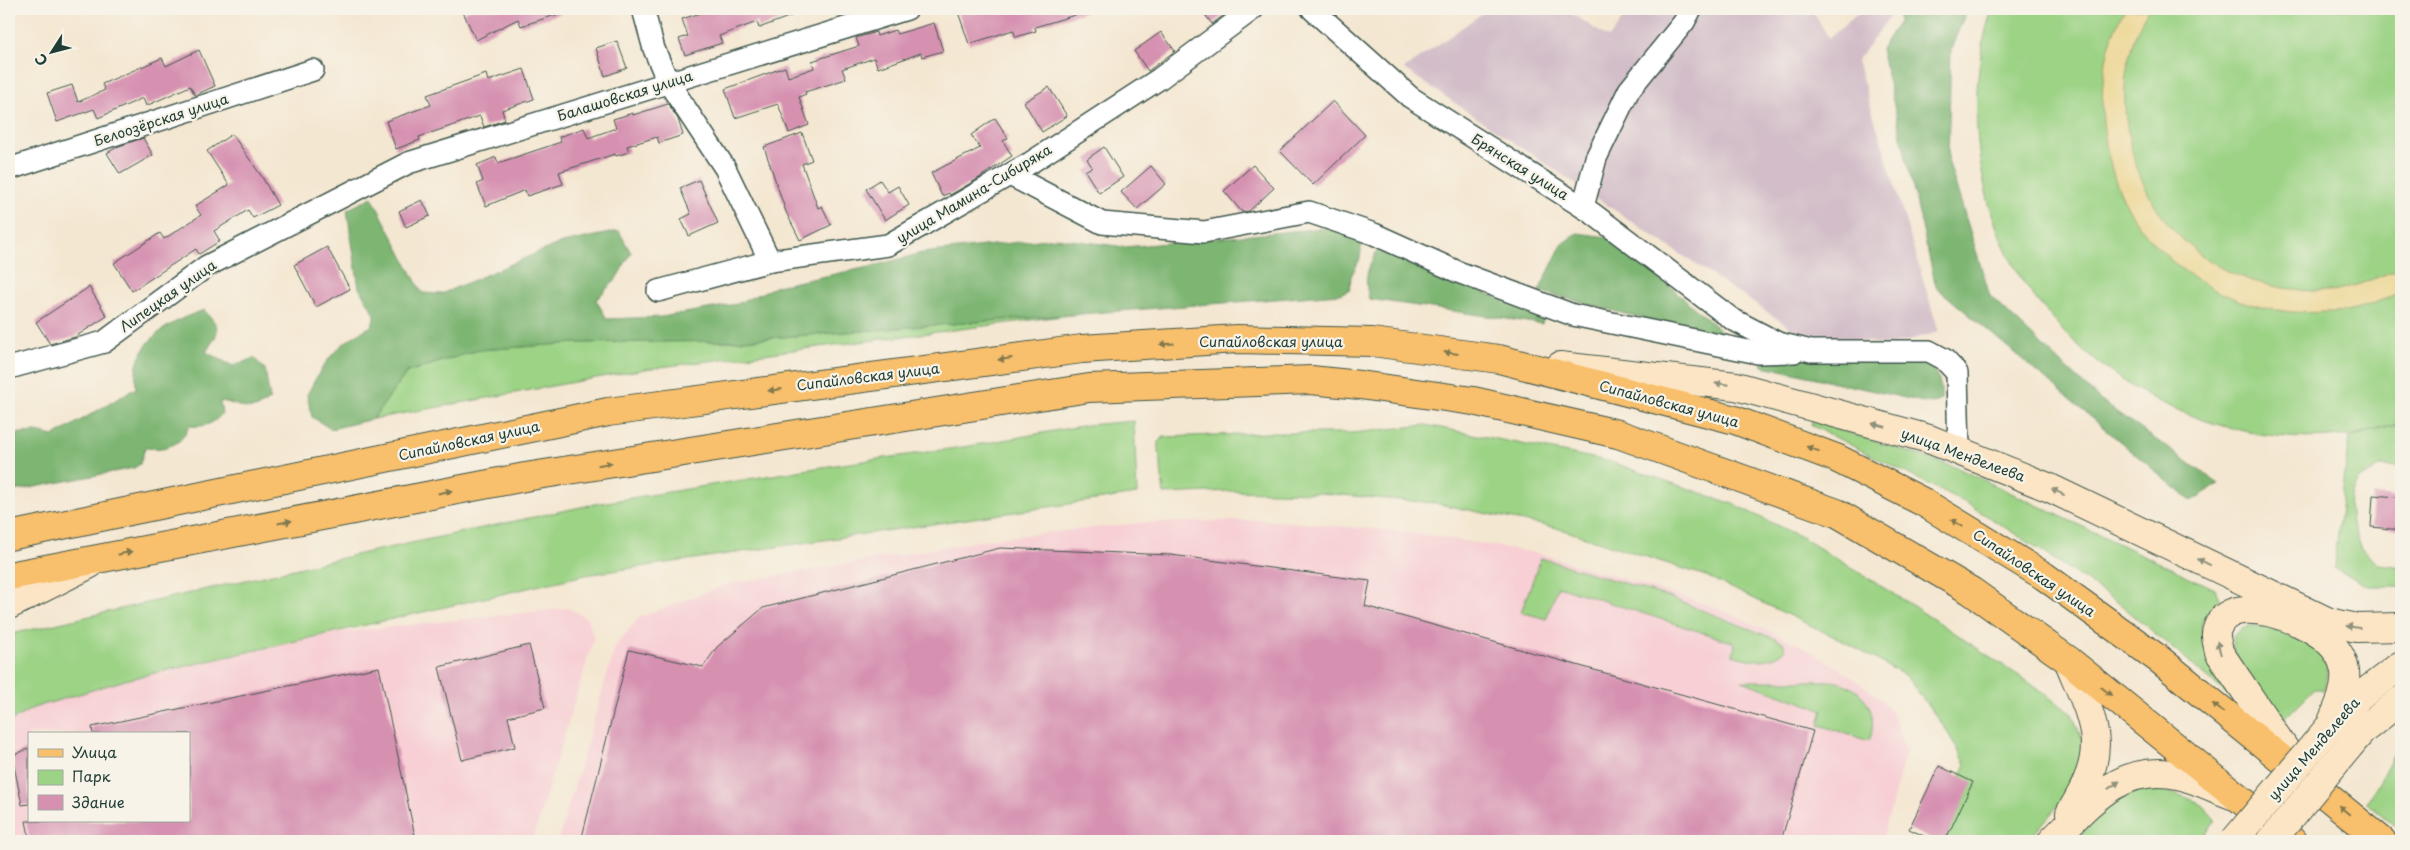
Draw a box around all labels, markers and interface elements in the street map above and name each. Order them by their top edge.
north arrow [28,28,78,78]
text: С [29,50,53,70]
street label: Балашовская улица [555,65,695,126]
street label: Белоозёрская улица [91,88,231,151]
street label: Брянская улица [1468,128,1573,205]
street label: улица Мамина-Сибиряка [892,139,1055,248]
street label: Липецкая улица [115,254,220,337]
street label: Сипайловская улица [1199,331,1343,352]
one-way arrow [1159,340,1175,348]
one-way arrow [1443,349,1459,357]
one-way arrow [997,356,1013,364]
street label: Сипайловская улица [795,357,941,396]
street label: Сипайловская улица [1597,375,1741,432]
one-way arrow [1714,380,1730,388]
one-way arrow [766,386,782,394]
street label: Сипайловская улица [396,415,542,466]
one-way arrow [1872,421,1887,429]
street label: улица Менделеева [1898,422,2028,487]
one-way arrow [1806,445,1820,453]
one-way arrow [597,460,613,468]
one-way arrow [437,488,453,496]
one-way arrow [2051,488,2065,496]
one-way arrow [277,518,293,526]
one-way arrow [1951,519,1964,528]
street label: Сипайловская улица [1969,524,2100,622]
one-way arrow [118,549,133,557]
one-way arrow [2197,558,2211,566]
one-way arrow [2344,623,2360,631]
one-way arrow [2215,640,2223,655]
one-way arrow [2099,685,2112,696]
street label: улица Менделеева [2263,692,2365,805]
one-way arrow [2212,702,2225,713]
legend [28,732,190,822]
text: Улица [72,740,117,763]
text: Парк [72,764,111,787]
one-way arrow [2107,780,2121,790]
text: Здание [72,790,125,813]
one-way arrow [2338,805,2351,816]

